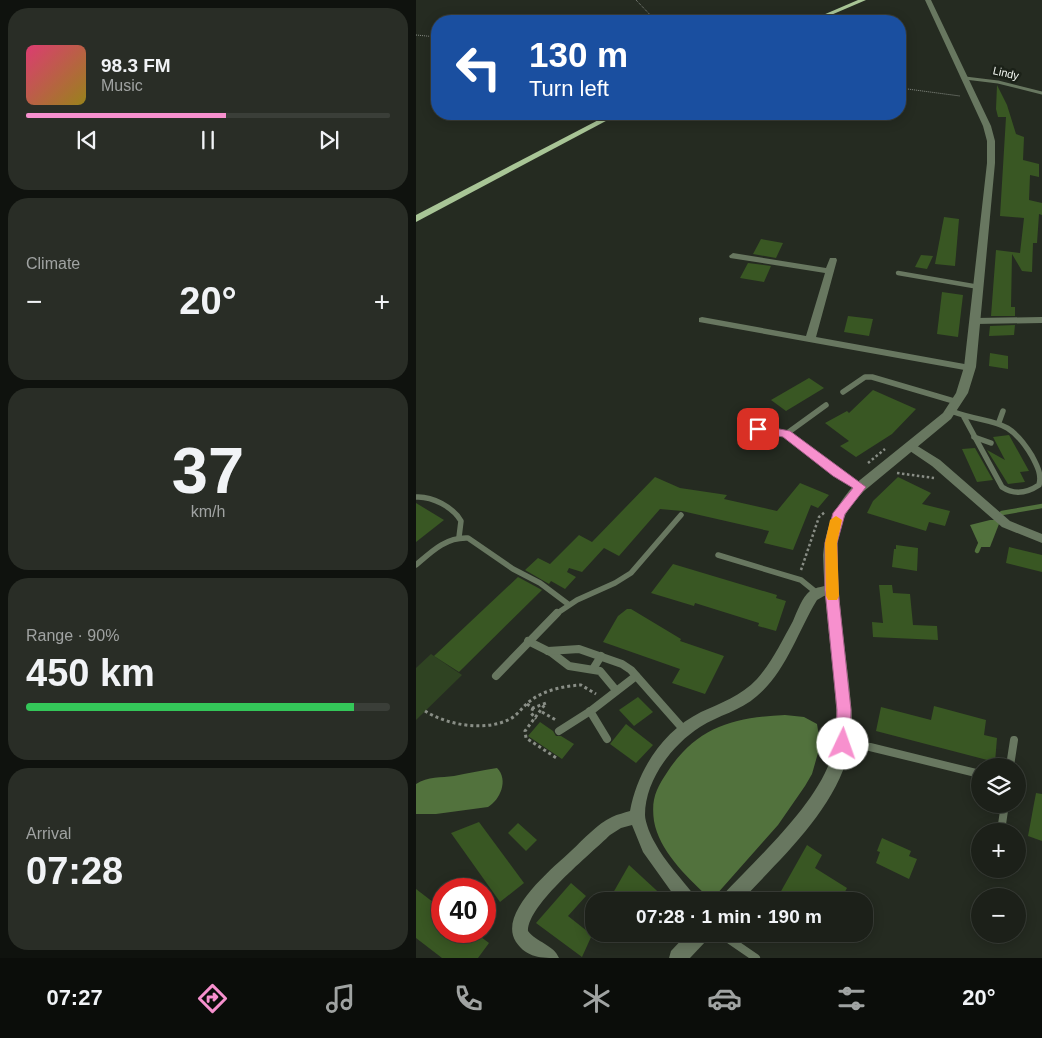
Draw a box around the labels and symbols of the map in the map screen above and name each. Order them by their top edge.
street label: Lindy [992,64,1021,82]
pin [737,408,779,450]
position arrow [816,717,868,769]
speed limit sign: 40 [431,878,496,943]

